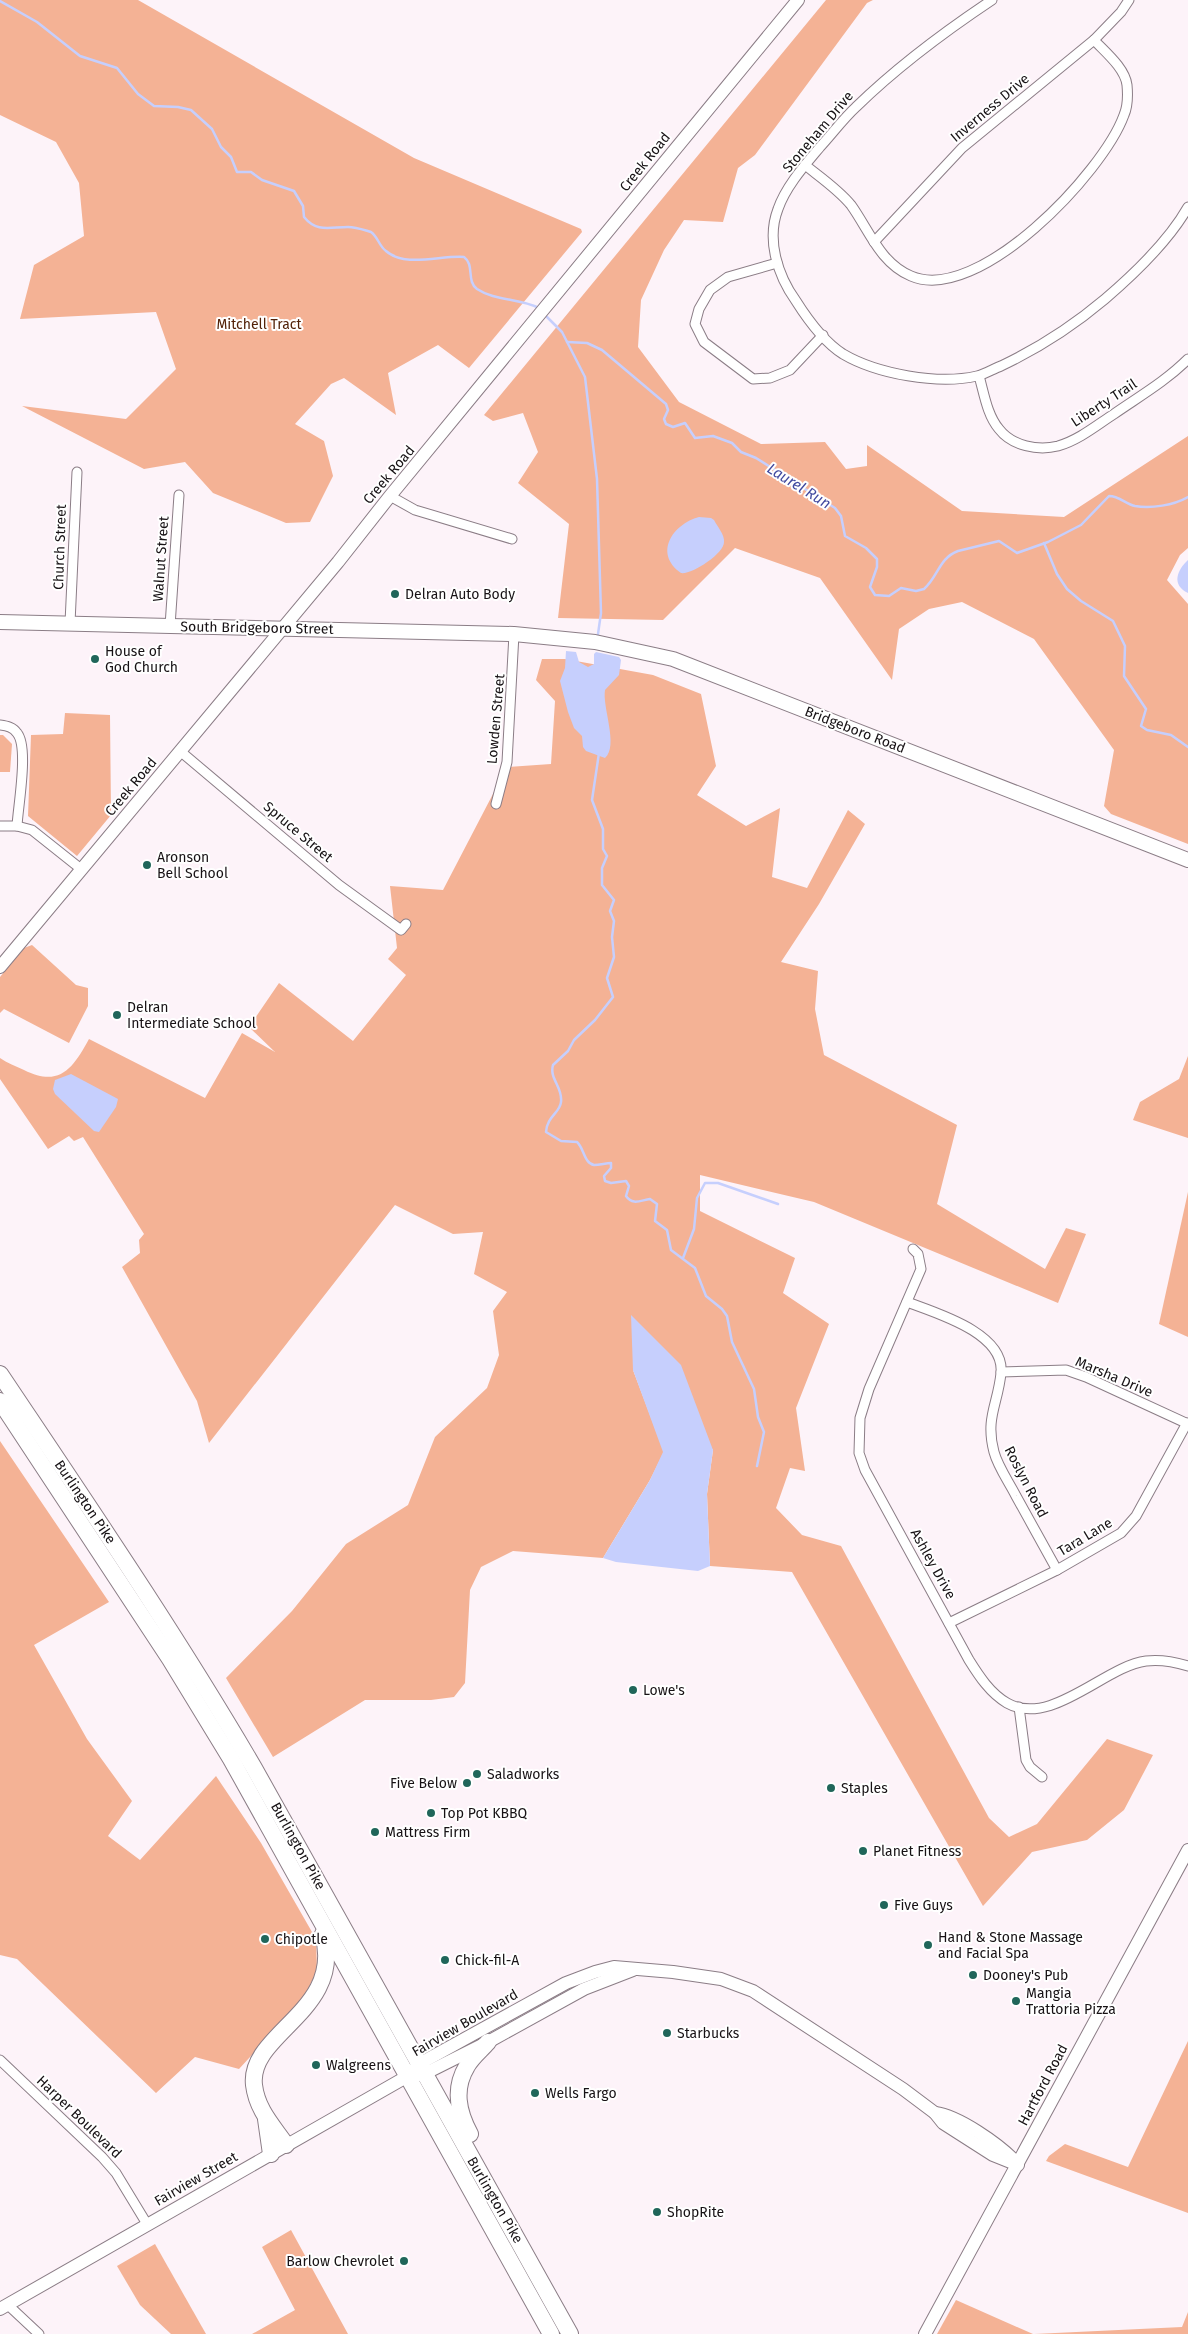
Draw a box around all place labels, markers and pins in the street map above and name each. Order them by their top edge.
place label: Delran Auto Body [405,586,515,603]
marker: Delran Auto Body [389,588,401,600]
place label: House of God Church [105,643,178,676]
marker: House of God Church [89,653,101,665]
place label: Aronson Bell School [157,849,228,882]
marker: Aronson Bell School [141,859,153,871]
place label: Delran Intermediate School [127,999,256,1032]
marker: Delran Intermediate School [111,1009,123,1021]
place label: Lowe's [643,1682,685,1699]
marker: Lowe's [627,1684,639,1696]
place label: Saladworks [487,1766,560,1783]
marker: Saladworks [471,1768,483,1780]
place label: Five Below [390,1775,457,1792]
marker: Five Below [461,1777,473,1789]
place label: Staples [841,1780,888,1797]
marker: Staples [825,1782,837,1794]
place label: Top Pot KBBQ [441,1805,528,1822]
marker: Top Pot KBBQ [425,1807,437,1819]
place label: Mattress Firm [385,1824,471,1841]
marker: Mattress Firm [369,1826,381,1838]
place label: Planet Fitness [873,1843,962,1860]
marker: Planet Fitness [857,1845,869,1857]
place label: Five Guys [894,1897,953,1914]
marker: Five Guys [878,1899,890,1911]
place label: Hand & Stone Massage and Facial Spa [938,1929,1083,1962]
place label: Chipotle [275,1931,328,1948]
marker: Chipotle [259,1933,271,1945]
marker: Hand & Stone Massage and Facial Spa [922,1939,934,1951]
place label: Chick-fil-A [455,1952,519,1969]
marker: Chick-fil-A [439,1954,451,1966]
place label: Dooney's Pub [983,1967,1068,1984]
marker: Dooney's Pub [967,1969,979,1981]
place label: Mangia Trattoria Pizza [1026,1985,1116,2018]
marker: Mangia Trattoria Pizza [1010,1995,1022,2007]
place label: Starbucks [677,2025,740,2042]
marker: Starbucks [661,2027,673,2039]
place label: Walgreens [326,2057,391,2074]
marker: Walgreens [310,2059,322,2071]
place label: Wells Fargo [545,2085,617,2102]
marker: Wells Fargo [529,2087,541,2099]
place label: ShopRite [667,2204,724,2221]
marker: ShopRite [651,2206,663,2218]
place label: Barlow Chevrolet [286,2253,395,2270]
marker: Barlow Chevrolet [398,2255,410,2267]

